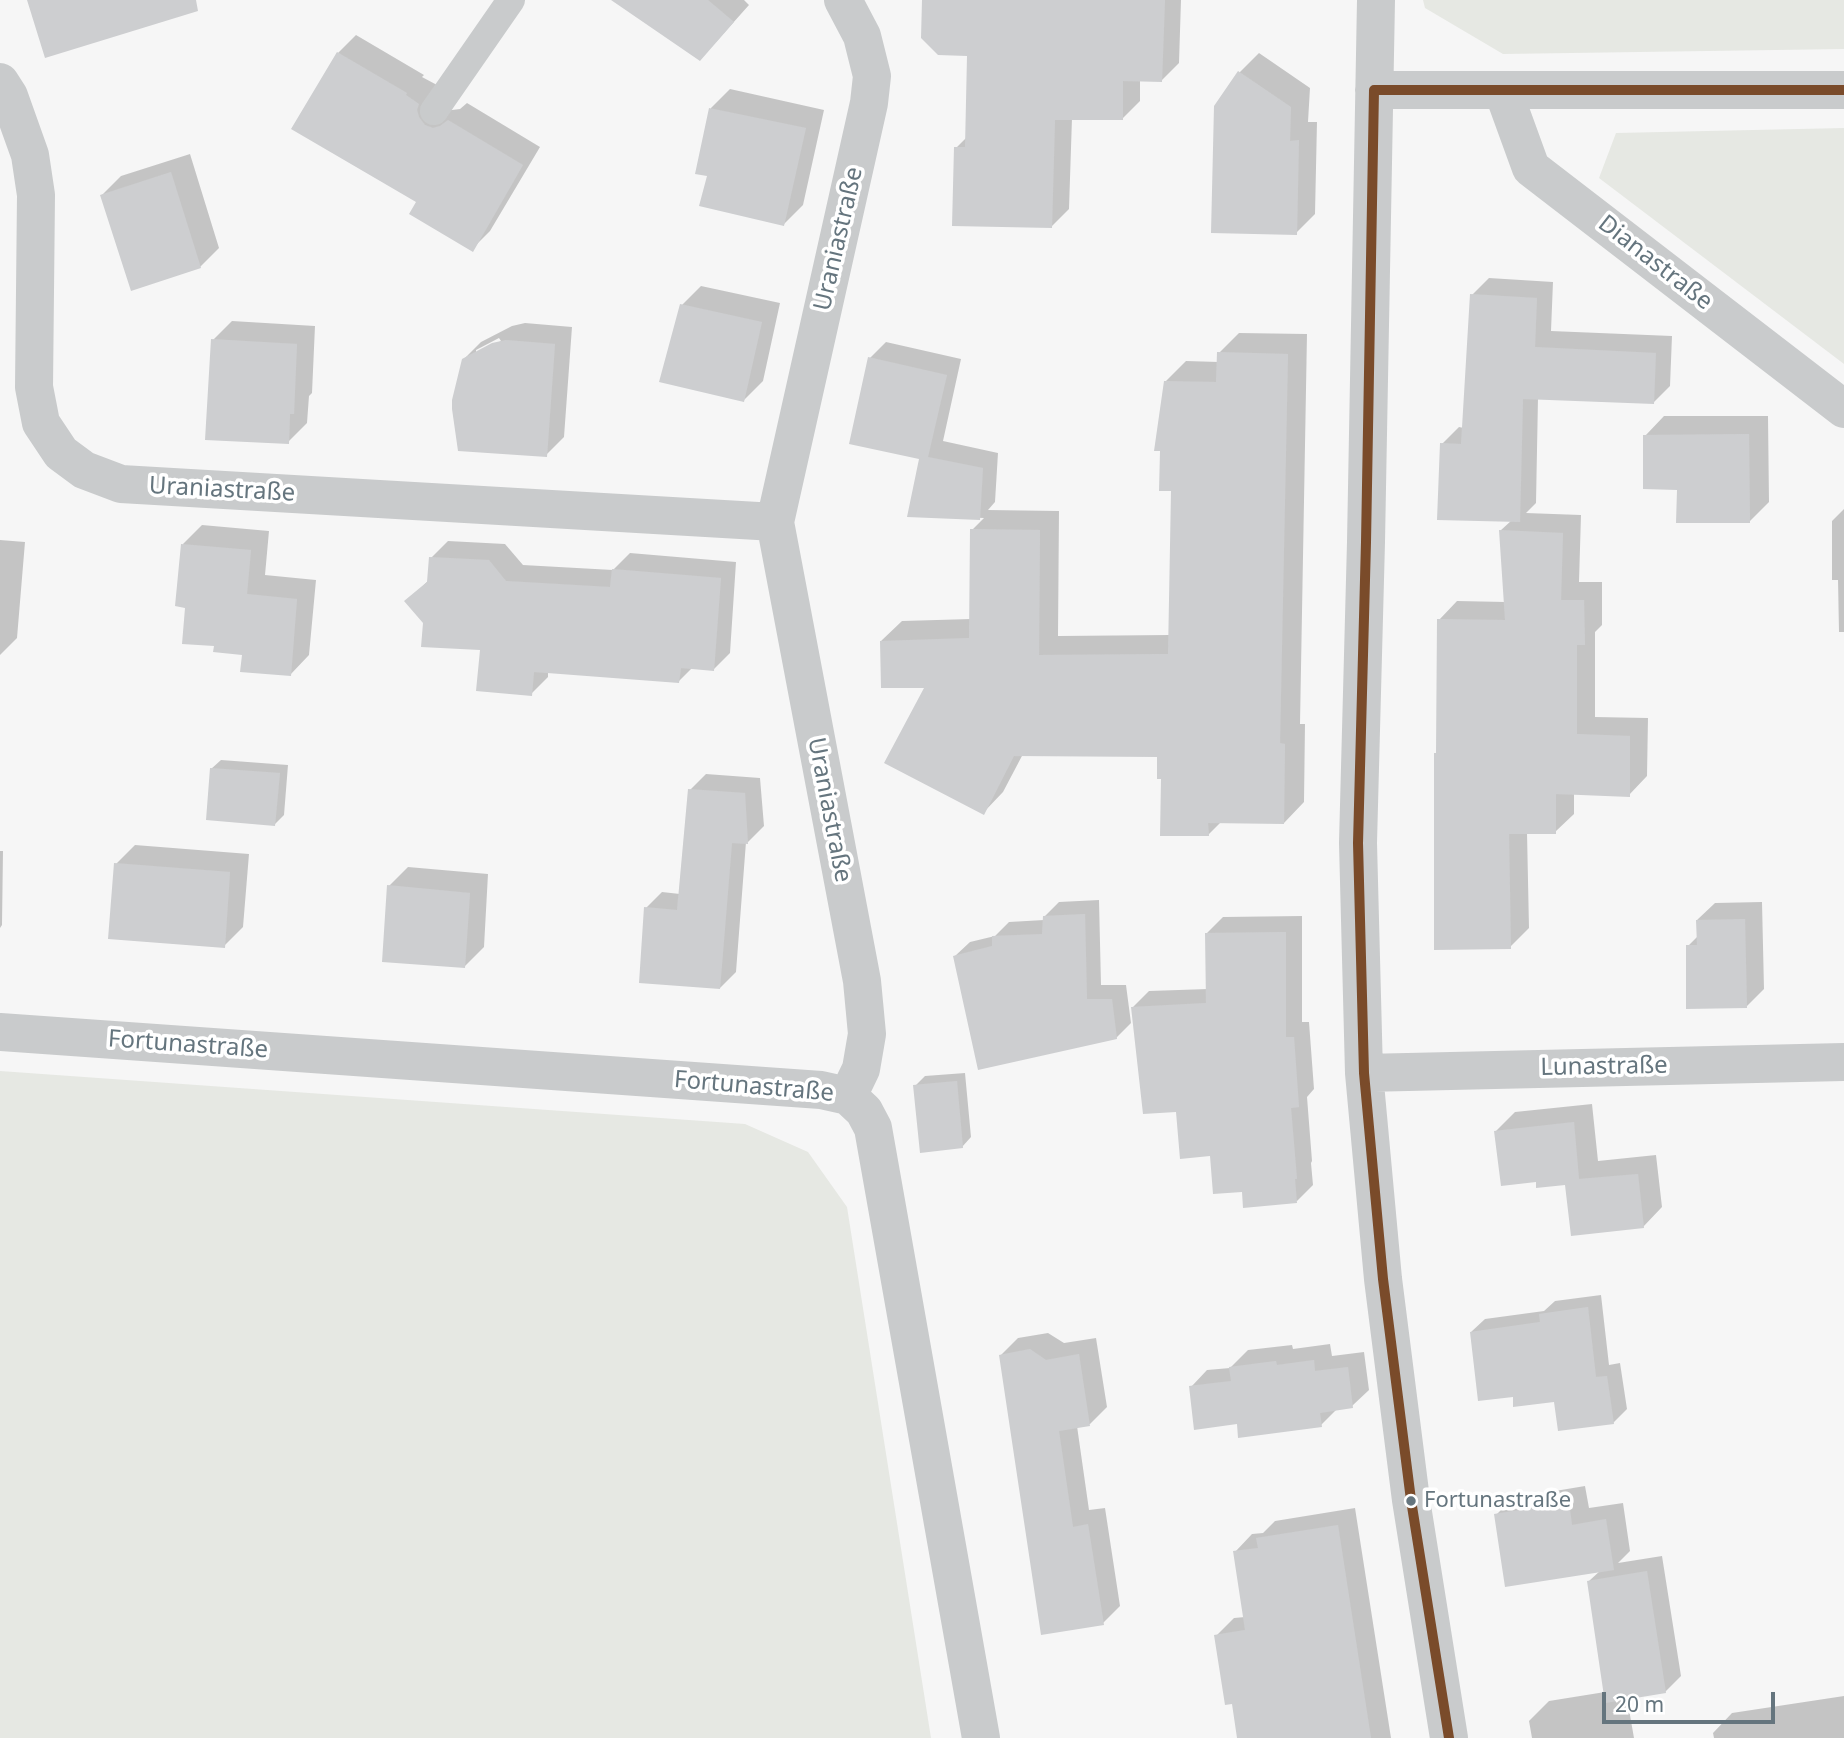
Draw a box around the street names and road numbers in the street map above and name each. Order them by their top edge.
street label: Uraniastraße [808,164,870,314]
street label: Dianastraße [1592,209,1718,317]
street label: Uraniastraße [148,472,296,508]
street label: Uraniastraße [801,735,857,885]
street label: Fortunastraße [107,1025,269,1065]
street label: Lunastraße [1540,1051,1668,1083]
street label: Fortunastraße [673,1066,835,1108]

